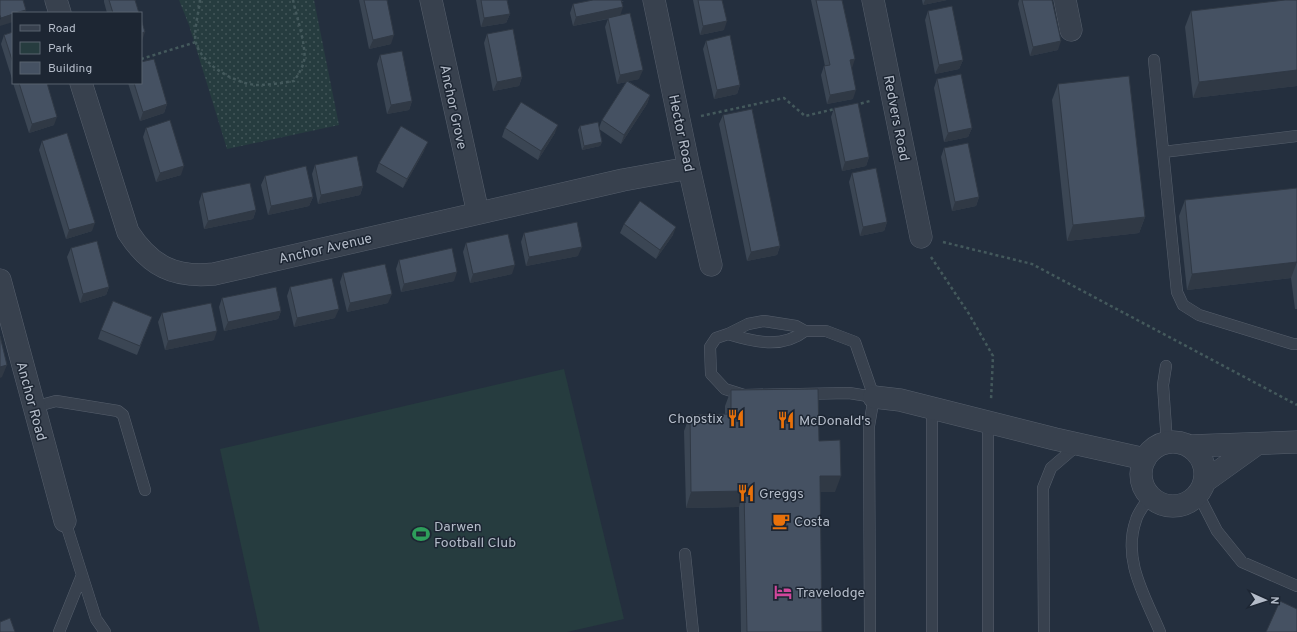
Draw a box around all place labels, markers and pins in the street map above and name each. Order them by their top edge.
restaurant icon: Chopstix [726,408,746,428]
restaurant icon: McDonald's [776,410,796,430]
place label: Chopstix [668,411,723,428]
place label: McDonald's [799,413,871,430]
restaurant icon: Greggs [736,483,756,503]
place label: Greggs [759,486,804,503]
cafe icon: Costa [771,511,791,531]
place label: Costa [794,514,830,531]
place label: Darwen Football Club [434,519,516,552]
sports icon: Darwen Football Club [411,524,431,544]
hotel icon: Travelodge [773,582,793,602]
place label: Travelodge [796,585,865,602]

